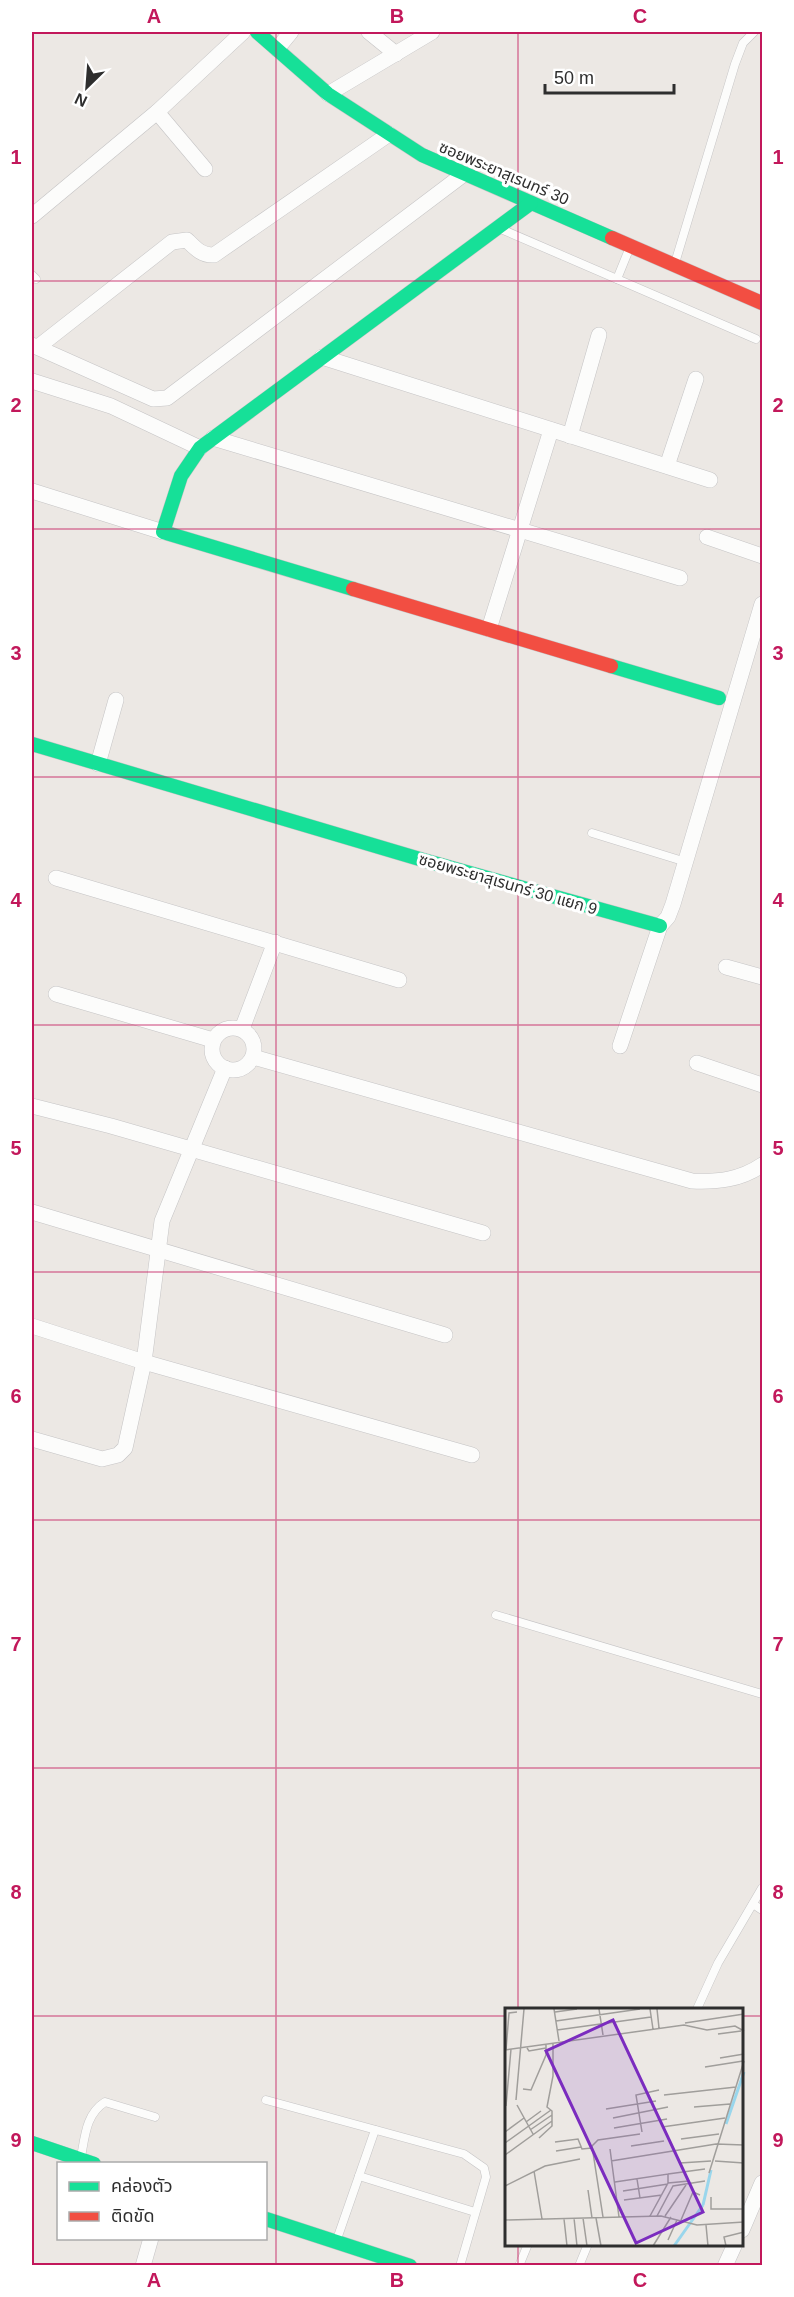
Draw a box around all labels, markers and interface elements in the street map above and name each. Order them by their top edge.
text: A [147,5,161,27]
text: B [390,5,404,27]
text: C [633,5,647,27]
north arrow [57,57,117,117]
scale bar [545,57,674,95]
text: 50 m [554,68,594,88]
text: N [72,90,90,110]
street label: ซอยพระยาสุเรนทร์ 30 [436,138,571,209]
text: 1 [10,146,22,168]
text: 1 [772,146,784,168]
text: 2 [10,394,22,416]
text: 2 [772,394,784,416]
text: 3 [10,642,22,664]
text: 3 [772,642,784,664]
street label: ซอยพระยาสุเรนทร์ 30 แยก 9 [417,850,599,919]
text: 4 [10,889,22,911]
text: 4 [772,889,784,911]
text: 5 [10,1137,22,1159]
text: 5 [772,1137,784,1159]
text: 6 [10,1385,22,1407]
text: 6 [772,1385,784,1407]
text: 7 [10,1633,22,1655]
text: 7 [772,1633,784,1655]
text: 8 [10,1881,22,1903]
text: 8 [772,1881,784,1903]
inset map [505,2008,743,2246]
text: 9 [10,2129,22,2151]
text: 9 [772,2129,784,2151]
legend [57,2162,267,2240]
text: คล่องตัว [111,2176,173,2196]
text: ติดขัด [111,2206,154,2226]
text: A [147,2269,161,2291]
text: B [390,2269,404,2291]
text: C [633,2269,647,2291]

